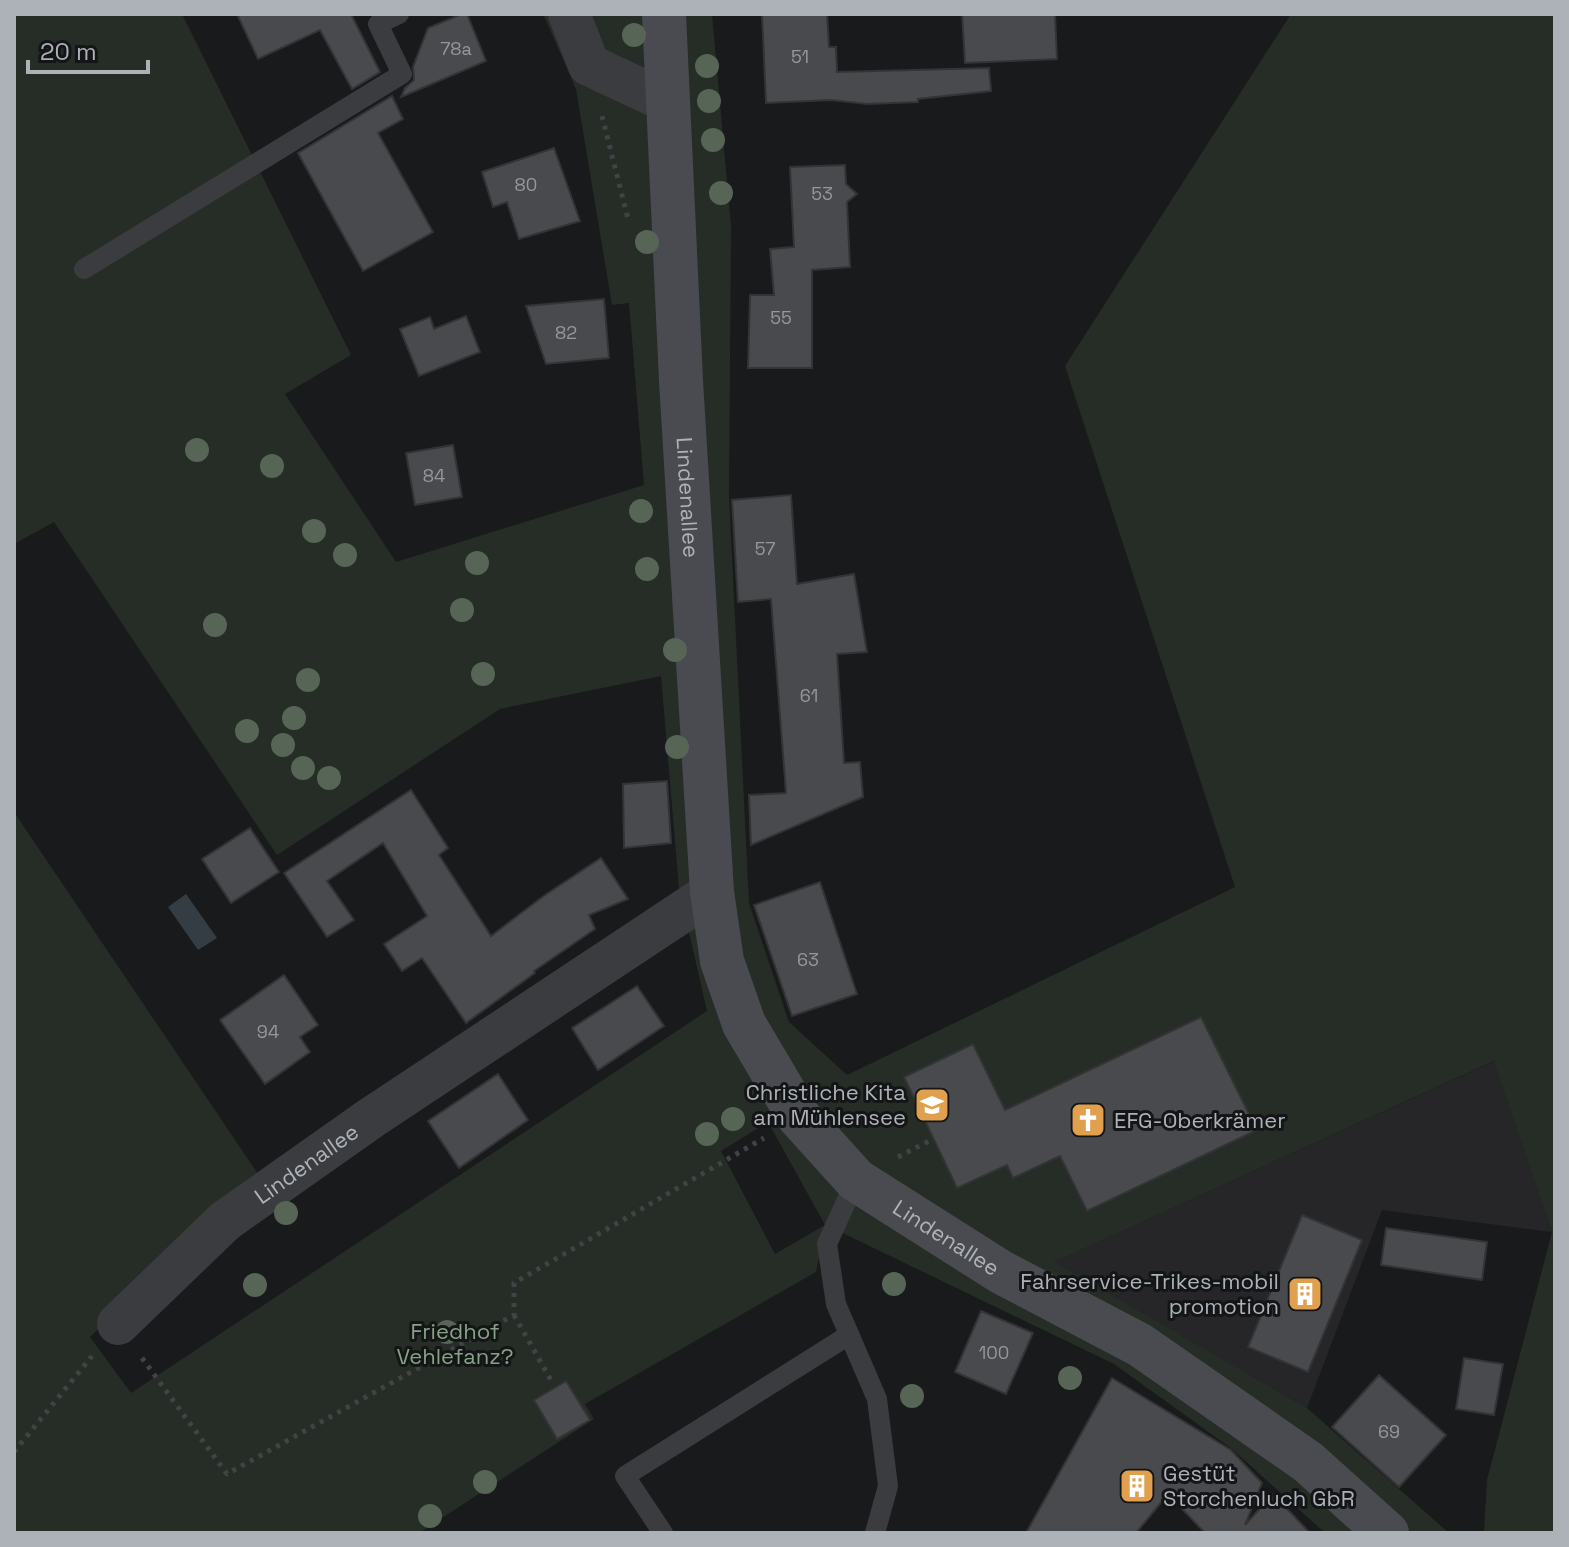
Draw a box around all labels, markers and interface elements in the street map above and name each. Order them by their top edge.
scale bar [28,24,148,74]
text: 20 m [40,36,97,67]
house number: 78a [440,37,472,60]
house number: 51 [791,45,809,68]
house number: 80 [515,173,537,196]
house number: 53 [811,182,833,205]
house number: 55 [770,306,792,329]
house number: 82 [555,321,577,344]
street label: Lindenallee [670,436,706,559]
house number: 84 [423,464,445,487]
house number: 57 [755,537,775,560]
house number: 61 [800,684,818,707]
house number: 63 [797,948,819,971]
house number: 94 [257,1020,279,1043]
place label: Christliche Kita am Mühlensee [746,1078,906,1131]
school or university icon: Christliche Kita am Mühlensee [913,1086,951,1124]
church icon: EFG-Oberkrämer [1069,1101,1107,1139]
place label: EFG-Oberkrämer [1114,1106,1285,1134]
street label: Lindenallee [249,1117,364,1210]
street label: Lindenallee [888,1193,1005,1282]
place label: Fahrservice-Trikes-mobil promotion [1020,1267,1279,1320]
building icon: Fahrservice-Trikes-mobil promotion [1286,1275,1324,1313]
park label: Friedhof Vehlefanz? [396,1317,514,1370]
house number: 100 [979,1341,1009,1364]
house number: 69 [1378,1420,1400,1443]
place label: Gestüt Storchenluch GbR [1163,1459,1355,1512]
building icon: Gestüt Storchenluch GbR [1118,1467,1156,1505]

